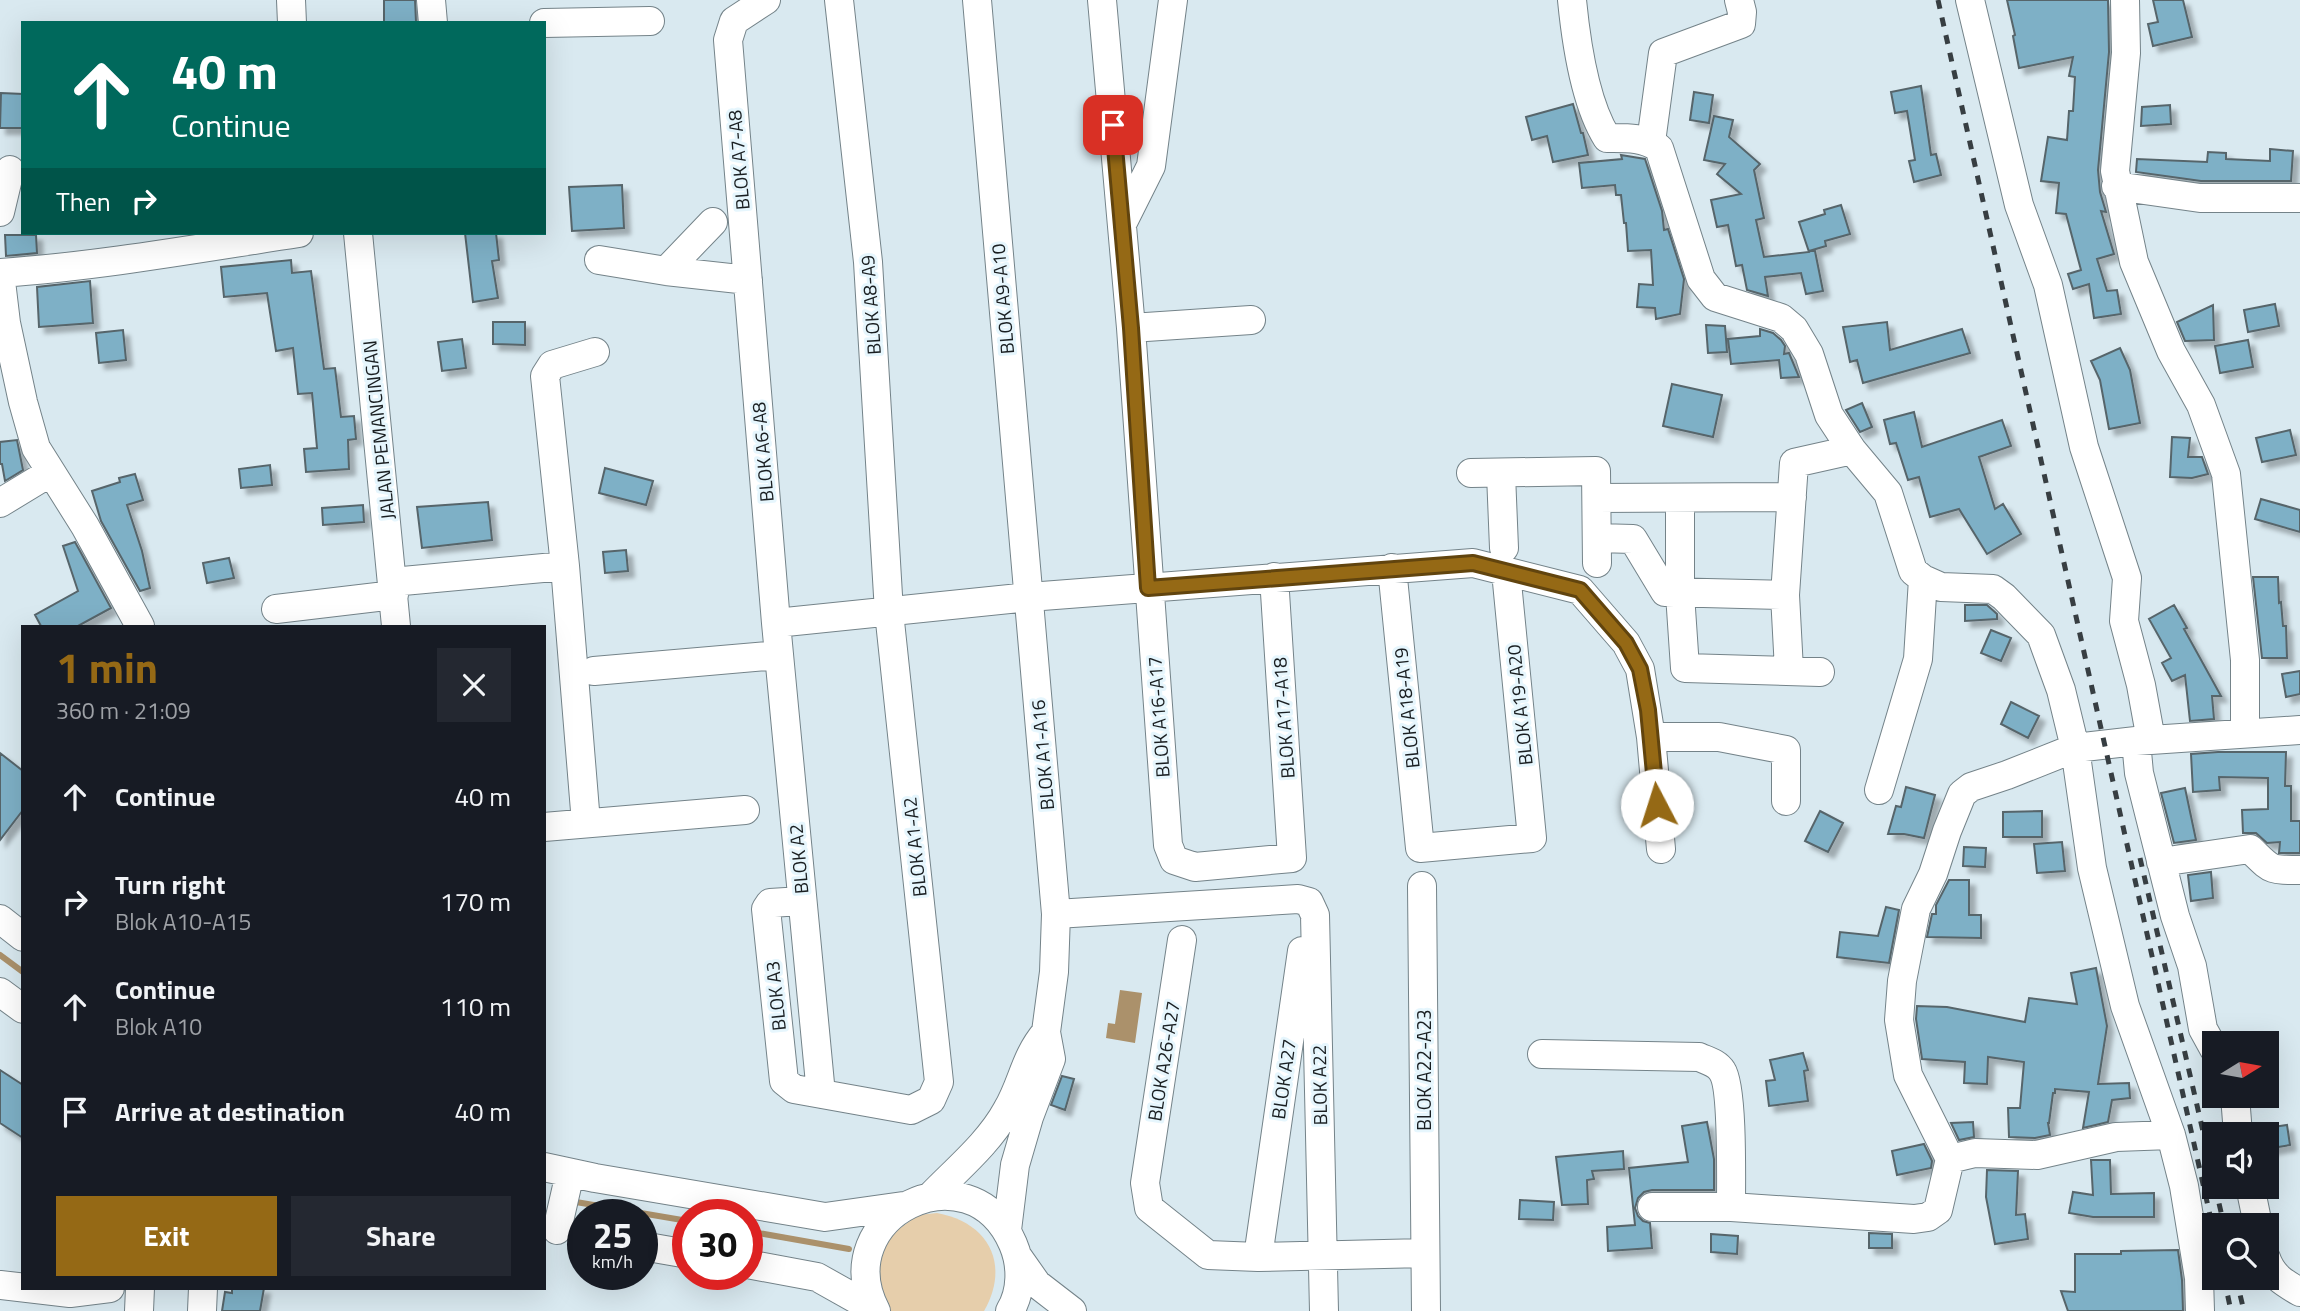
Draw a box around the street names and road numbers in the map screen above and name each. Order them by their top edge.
street label: BLOK A7-A8 [719,109,757,211]
street label: BLOK A9-A10 [983,243,1021,355]
street label: BLOK A8-A9 [852,254,888,356]
street label: JALAN PEMANCINGAN [354,339,402,521]
street label: BLOK A6-A8 [743,401,781,503]
street label: BLOK A19-A20 [1498,643,1540,767]
street label: BLOK A18-A19 [1385,646,1427,770]
street label: BLOK A16-A17 [1139,655,1177,779]
street label: BLOK A17-A18 [1264,656,1302,780]
street label: BLOK A1-A16 [1023,699,1061,811]
street label: BLOK A1-A2 [894,796,934,898]
street label: BLOK A2 [781,823,815,895]
street label: BLOK A3 [757,960,793,1032]
street label: BLOK A26-A27 [1139,999,1187,1123]
street label: BLOK A22-A23 [1409,1009,1438,1131]
street label: BLOK A27 [1263,1037,1303,1121]
street label: BLOK A22 [1304,1044,1334,1126]

